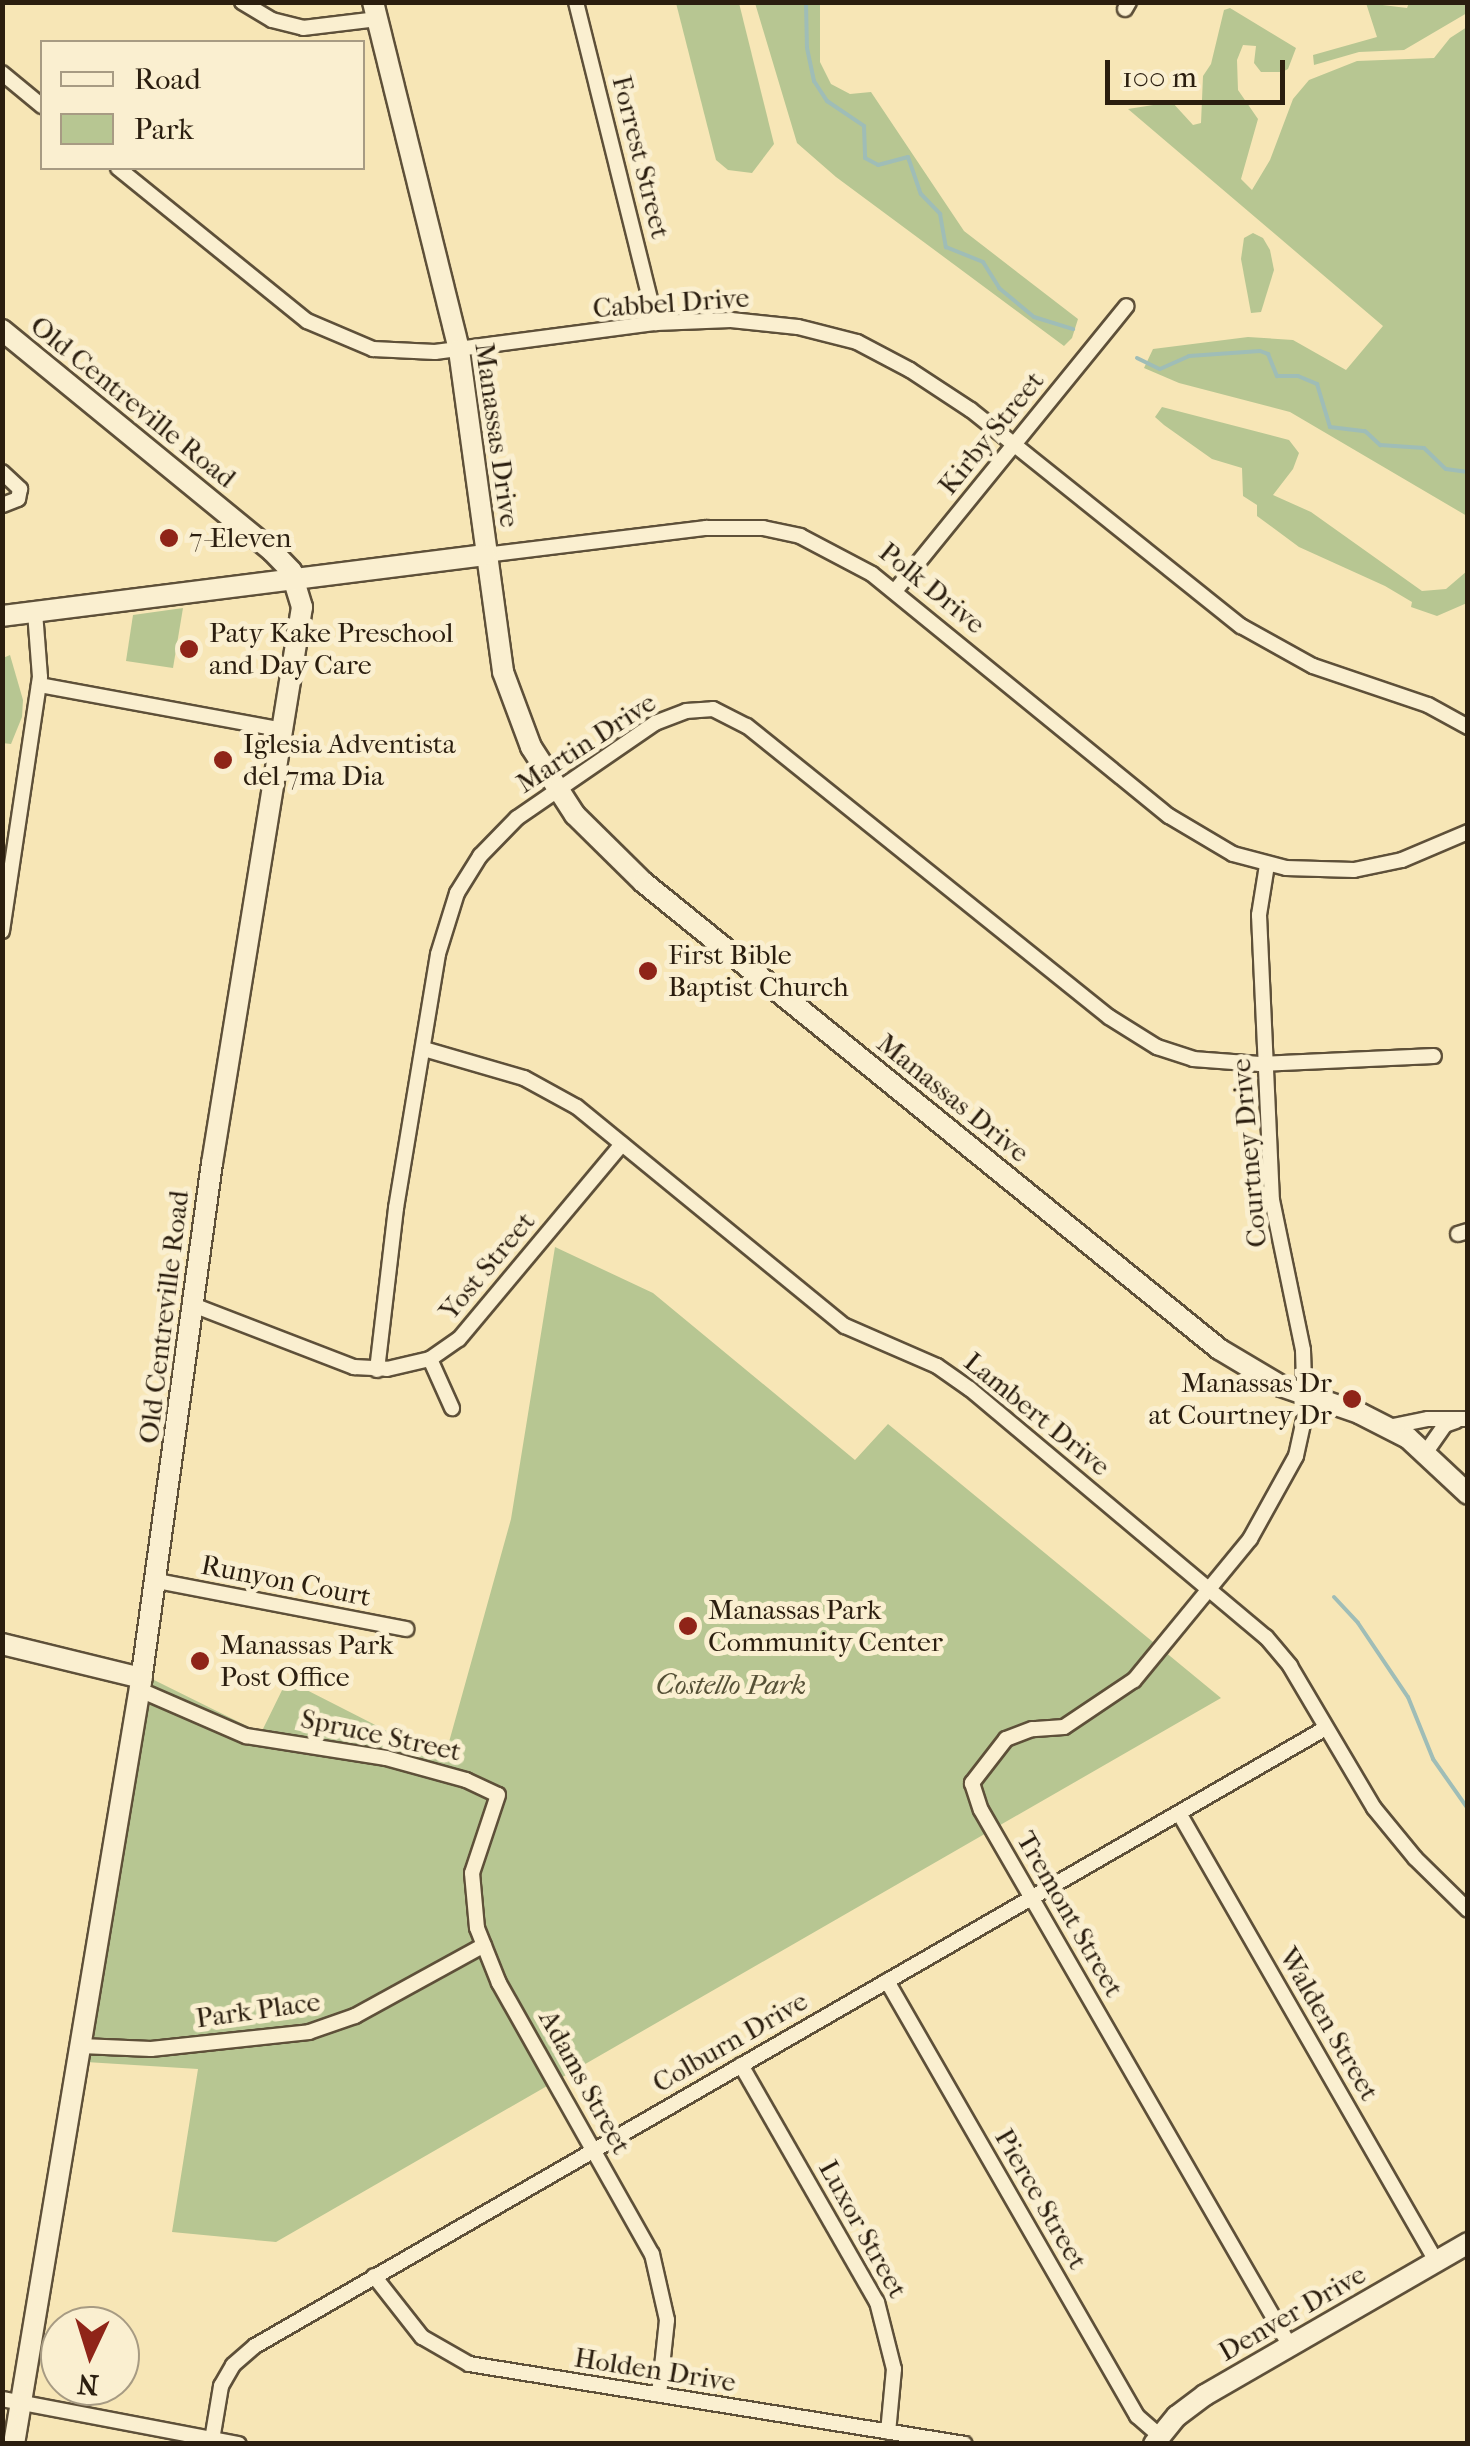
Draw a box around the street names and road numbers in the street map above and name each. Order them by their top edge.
street label: Forrest Street [605,72,677,242]
street label: Cabbel Drive [592,281,750,325]
street label: Old Centreville Road [23,309,243,495]
street label: Manassas Drive [467,341,527,529]
street label: Kirby Street [931,364,1051,502]
street label: Polk Drive [872,535,992,641]
street label: Martin Drive [510,685,662,801]
street label: Manassas Drive [870,1026,1036,1170]
street label: Courtney Drive [1224,1057,1274,1249]
street label: Old Centreville Road [132,1188,196,1446]
street label: Yost Street [432,1205,542,1327]
street label: Lambert Drive [957,1345,1117,1483]
street label: Runyon Court [198,1548,374,1614]
street label: Spruce Street [298,1702,464,1768]
street label: Tremont Street [1009,1825,1131,2003]
street label: Walden Street [1272,1941,1386,2107]
street label: Colburn Drive [647,1984,813,2100]
street label: Park Place [194,1985,322,2035]
street label: Adams Street [532,2004,638,2160]
street label: Pierce Street [987,2123,1095,2275]
street label: Luxor Street [811,2154,915,2304]
street label: Denver Drive [1212,2257,1372,2369]
street label: Holden Drive [572,2341,738,2399]

